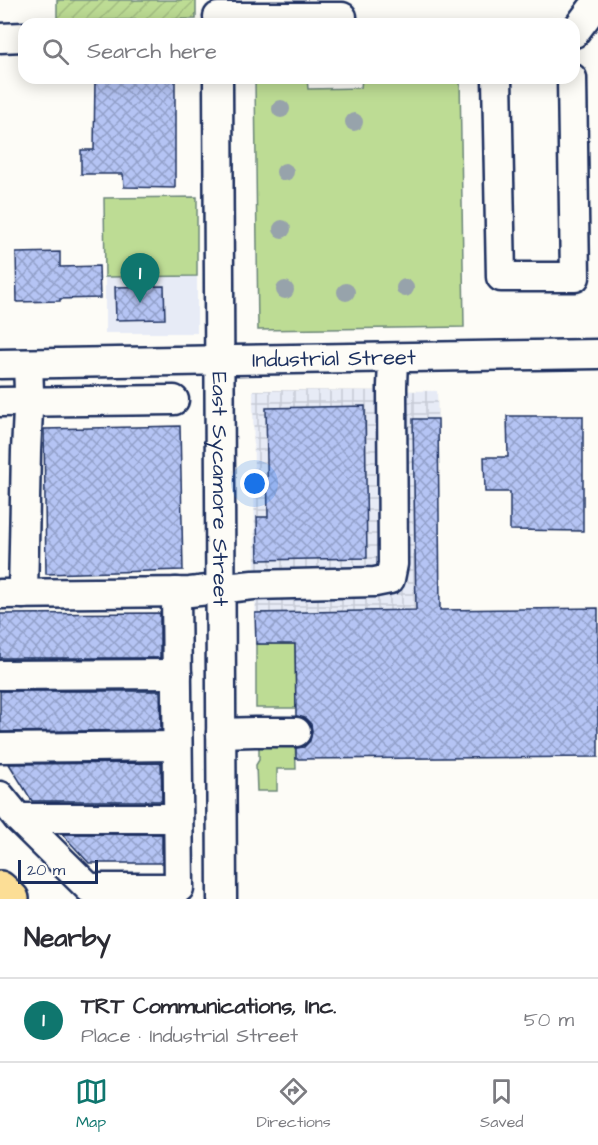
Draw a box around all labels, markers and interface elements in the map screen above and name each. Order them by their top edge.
search box [18,18,580,84]
icon: search [39,35,72,68]
text: Search here [87,36,217,67]
pin: 1 [120,254,160,303]
street label: Industrial Street [252,342,416,375]
street label: East Sycamore Street [203,372,236,606]
your location [240,469,269,498]
scale bar [18,857,98,884]
text: 20 m [27,859,65,881]
text: Nearby [24,920,111,956]
text: TRT Communications, Inc. [81,991,336,1022]
text: 1 [42,1006,45,1034]
text: 50 m [524,1006,574,1034]
text: Place · Industrial Street [81,1022,298,1050]
tab: Map [75,1075,108,1133]
tab: Directions [257,1075,331,1133]
tab: Saved [480,1075,523,1133]

